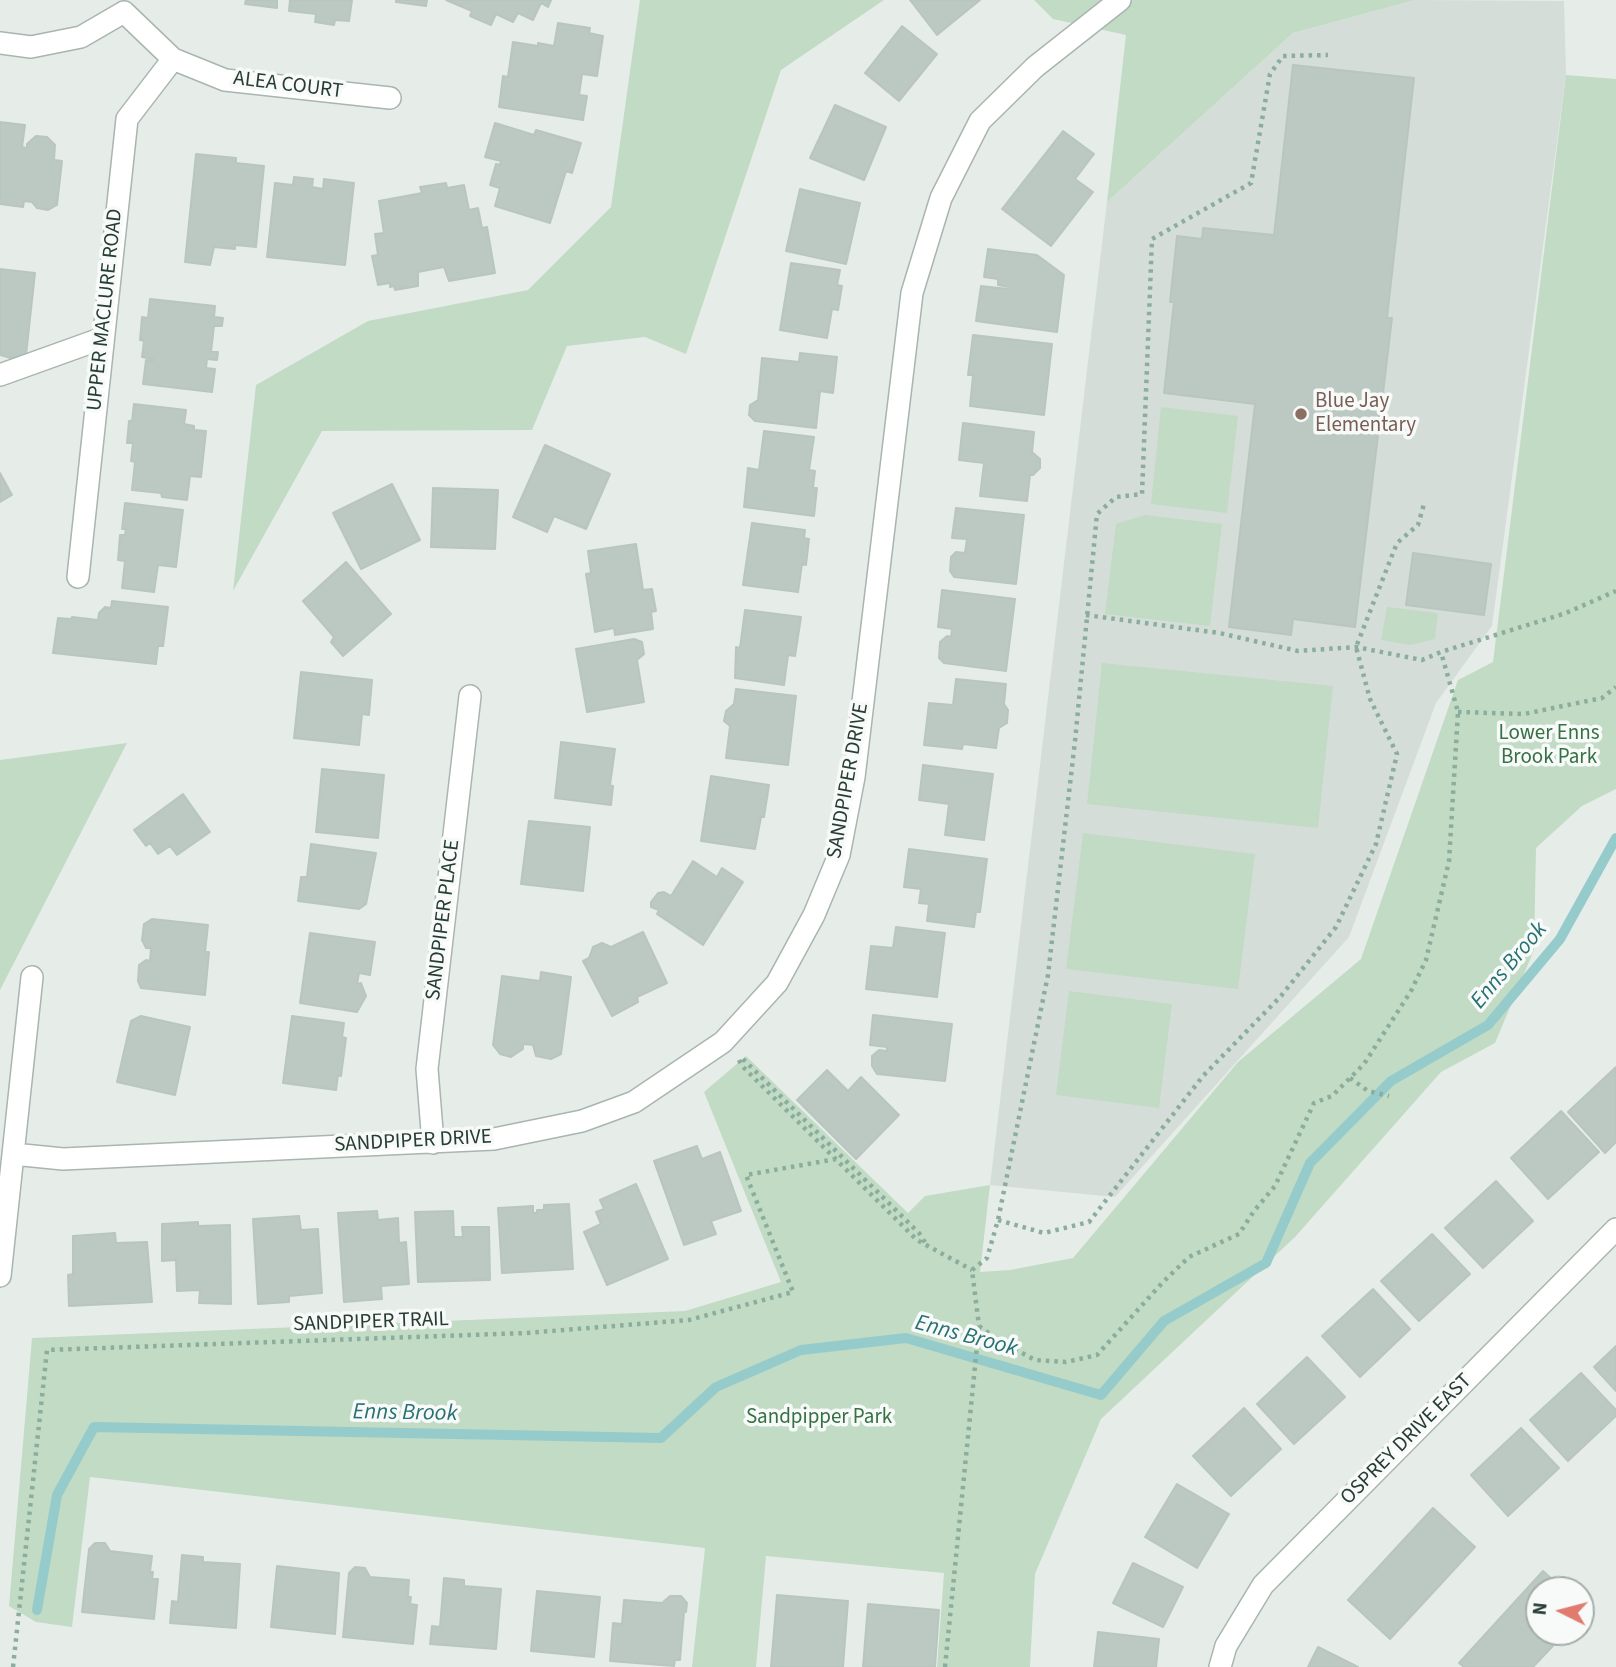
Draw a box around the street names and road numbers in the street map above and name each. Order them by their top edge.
street label: ALEA COURT [232,67,344,105]
street label: UPPER MACLURE ROAD [83,208,129,412]
street label: SANDPIPER DRIVE [823,701,875,861]
street label: SANDPIPER PLACE [422,838,466,1002]
street label: SANDPIPER DRIVE [333,1125,493,1159]
street label: SANDPIPER TRAIL [293,1308,449,1338]
street label: OSPREY DRIVE EAST [1336,1369,1478,1511]

